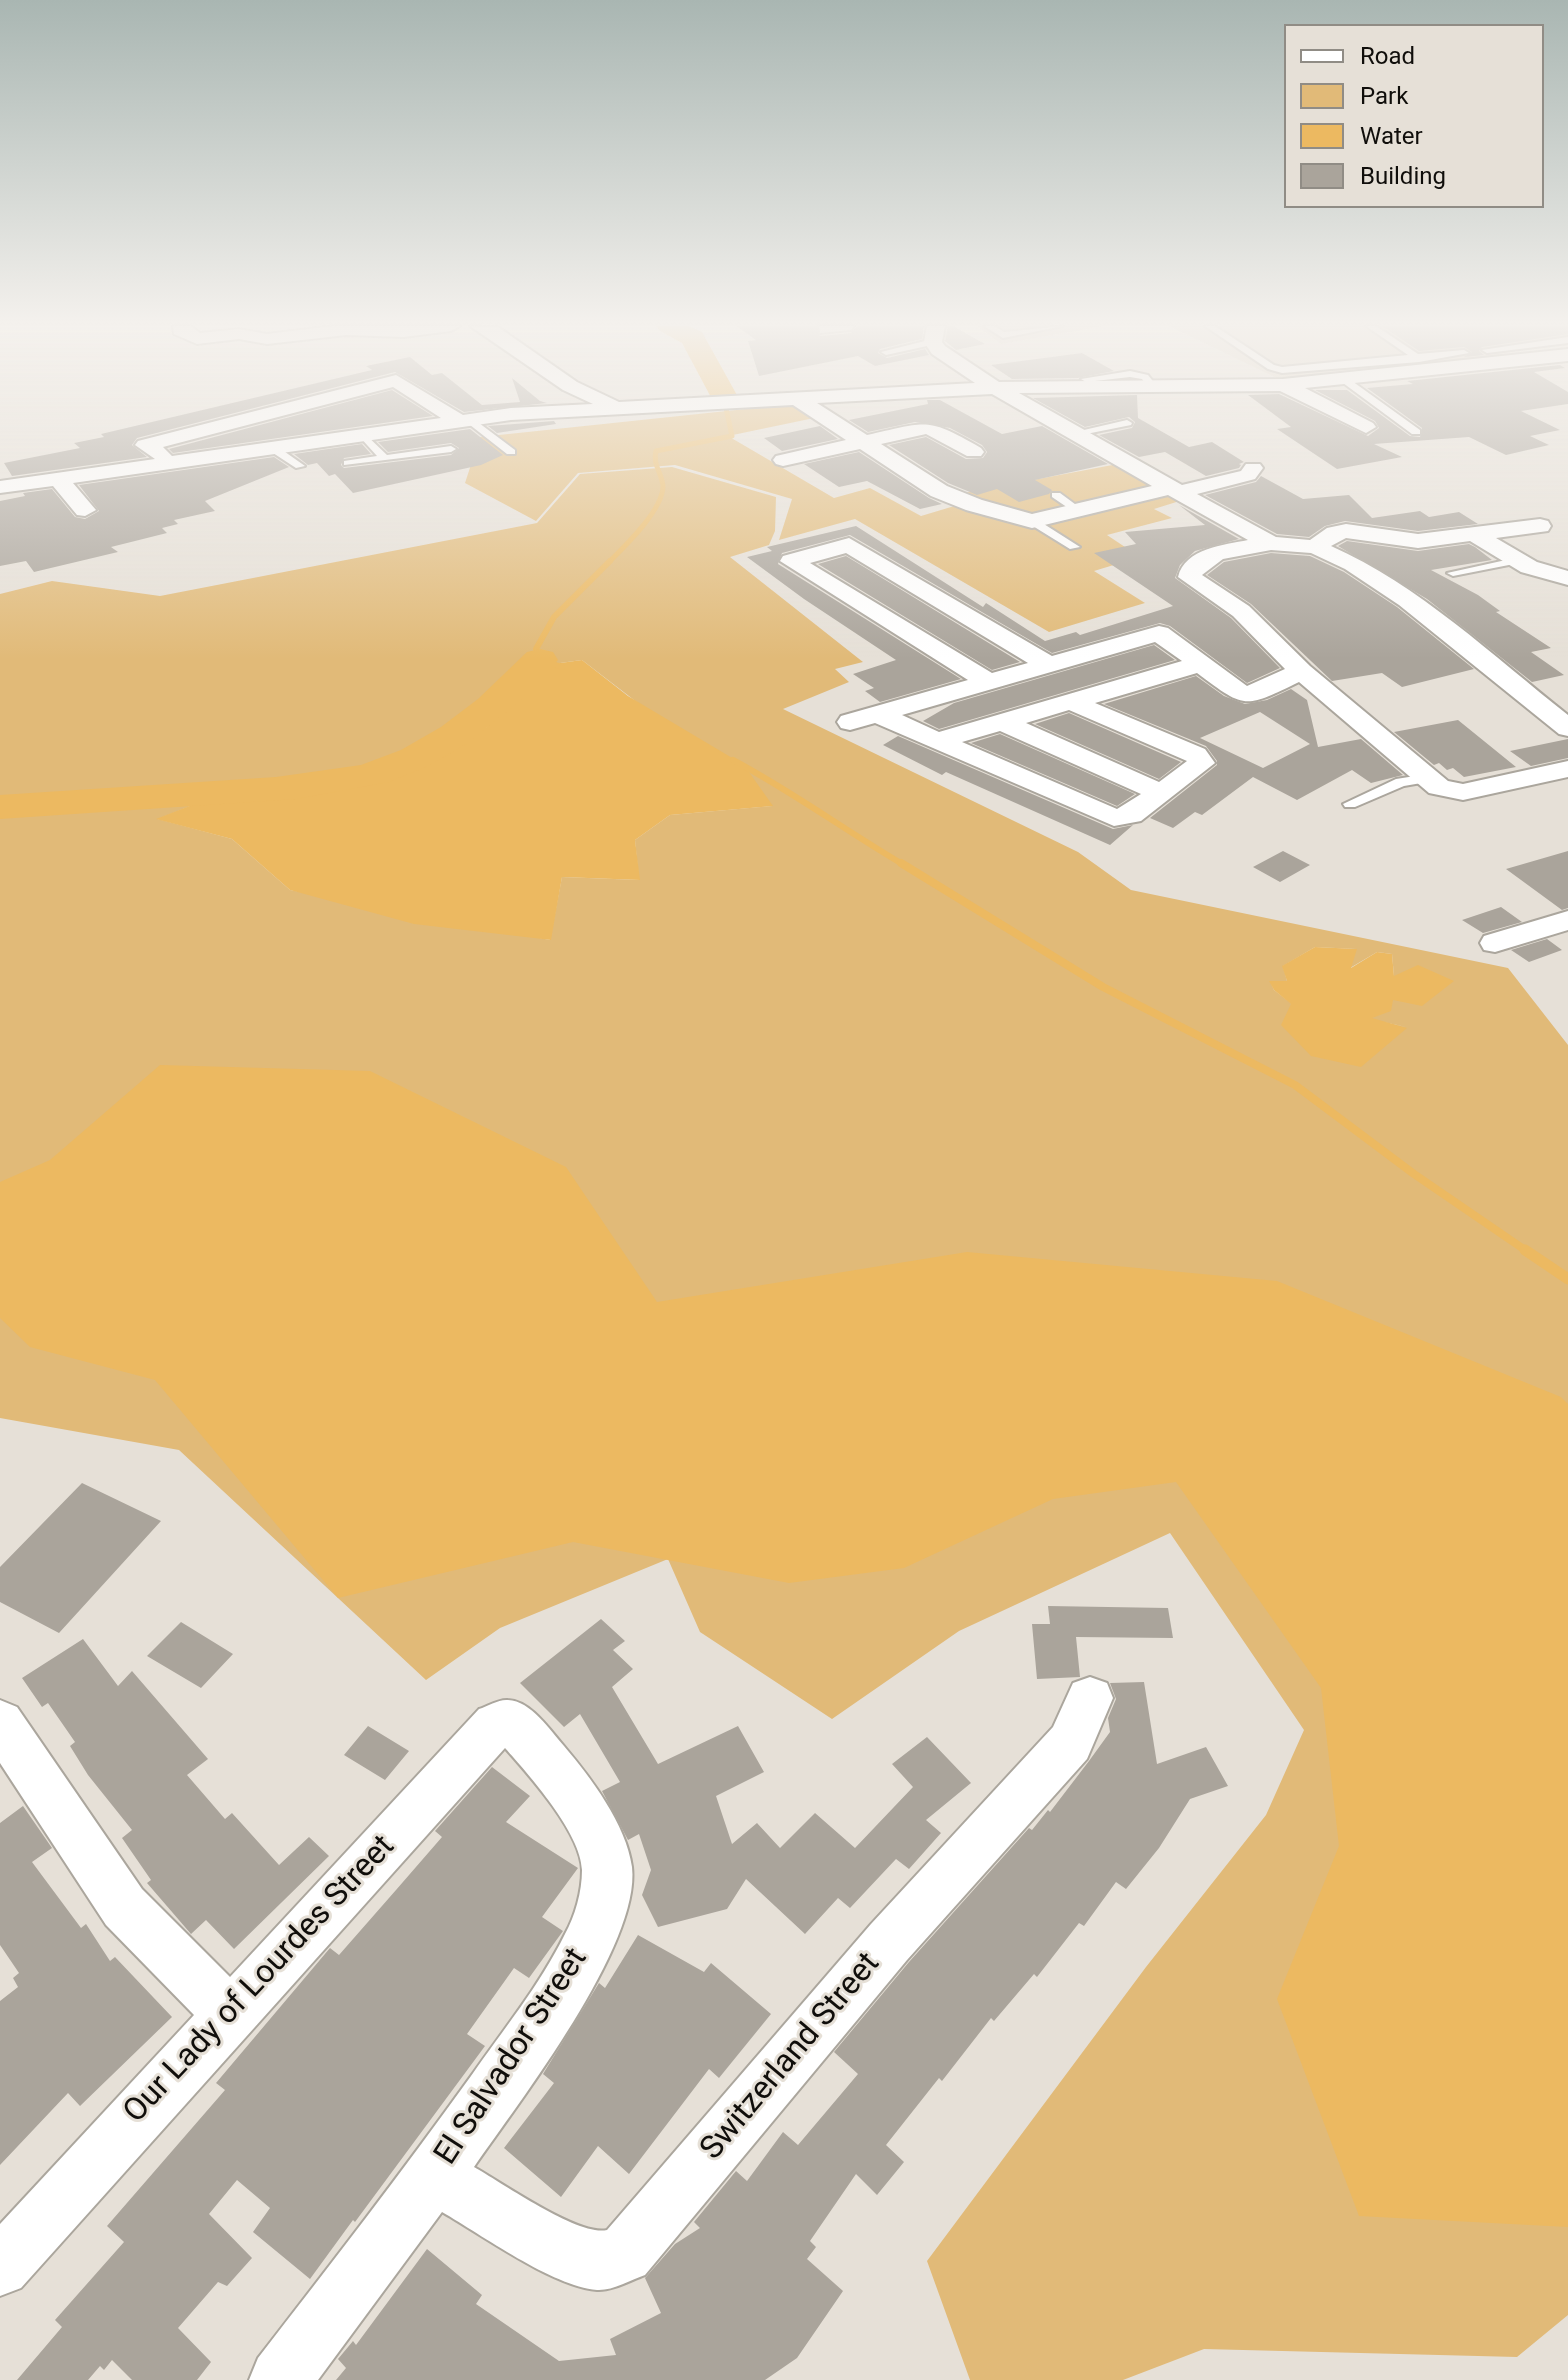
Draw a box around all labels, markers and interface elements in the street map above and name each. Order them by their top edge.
legend [1284,24,1544,208]
text: Road [1360,42,1415,70]
text: Park [1360,82,1408,110]
text: Water [1360,122,1423,150]
text: Building [1360,162,1446,190]
street label: Our Lady of Lourdes Street [117,1828,403,2132]
street label: El Salvador Street [428,1942,596,2172]
street label: Switzerland Street [693,1946,889,2168]

